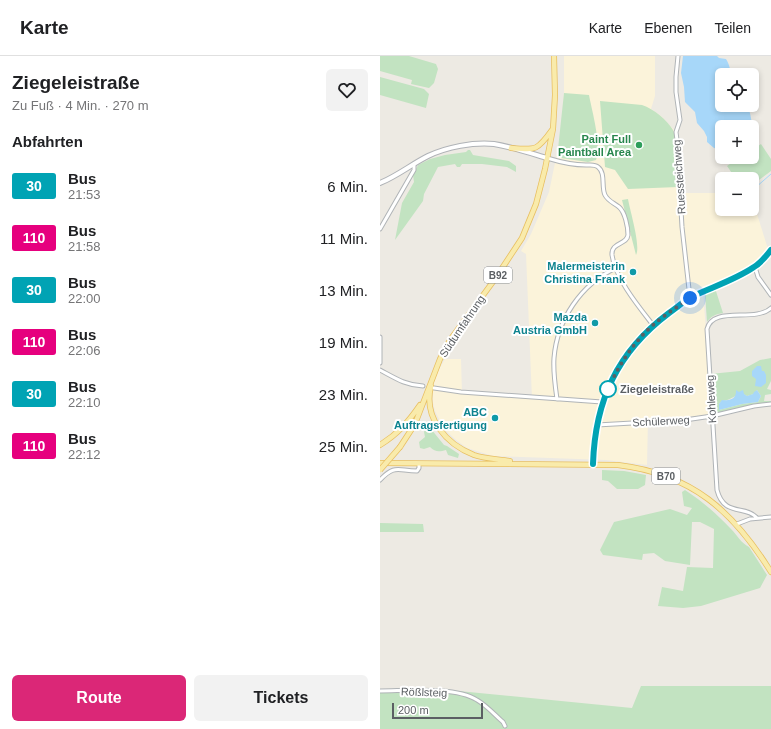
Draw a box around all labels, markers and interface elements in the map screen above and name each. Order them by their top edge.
text: Karte [20,17,69,38]
text: Karte [589,20,622,36]
text: Ebenen [644,20,692,36]
text: Teilen [714,20,751,36]
map controls [715,68,759,216]
button: locate [715,68,759,112]
button: heart [326,69,368,111]
text: Ziegeleistraße [12,72,140,93]
text: Zu Fuß · 4 Min. · 270 m [12,98,149,113]
button: + [715,120,759,164]
text: Abfahrten [12,133,83,150]
place label: Paint Full Paintball Area [558,133,632,158]
street label: Ruessteichweg [670,139,688,215]
marker: Paint Full Paintball Area [634,140,644,150]
text: Bus [68,170,96,187]
button: − [715,172,759,216]
text: 30 [26,178,42,194]
text: 6 Min. [327,178,368,195]
text: 21:53 [68,187,101,202]
text: Bus [68,222,96,239]
text: 110 [23,230,45,246]
text: 11 Min. [320,230,368,247]
text: 21:58 [68,239,101,254]
place label: Malermeisterin Christina Frank [544,260,626,285]
road number: B92 [484,267,512,283]
marker: Malermeisterin Christina Frank [628,267,638,277]
text: Bus [68,274,96,291]
text: 30 [26,282,42,298]
text: 13 Min. [319,282,368,299]
your location [680,288,700,308]
text: 22:00 [68,291,101,306]
street label: Südumfahrung [437,293,487,359]
place label: Mazda Austria GmbH [513,311,588,336]
marker: Mazda Austria GmbH [590,318,600,328]
text: Bus [68,326,96,343]
text: 110 [23,334,45,350]
text: 19 Min. [319,334,368,351]
text: 22:06 [68,343,101,358]
street label: Kohleweg [704,375,718,423]
text: Bus [68,378,96,395]
marker: Ziegeleistraße [599,380,617,398]
place label: Ziegeleistraße [620,383,694,395]
text: 30 [26,386,42,402]
text: 23 Min. [319,386,368,403]
text: 22:10 [68,395,101,410]
place label: ABC Auftragsfertigung [394,406,487,431]
marker: ABC Auftragsfertigung [490,413,500,423]
street label: Schülerweg [632,414,690,428]
text: Bus [68,430,96,447]
text: 110 [23,438,45,454]
text: 25 Min. [319,438,368,455]
text: 22:12 [68,447,101,462]
road number: B70 [652,468,680,484]
button: Route [12,675,186,721]
button: Tickets [194,675,368,721]
street label: Rößlsteig [401,685,447,699]
scale bar [392,701,483,720]
text: 200 m [398,704,429,716]

